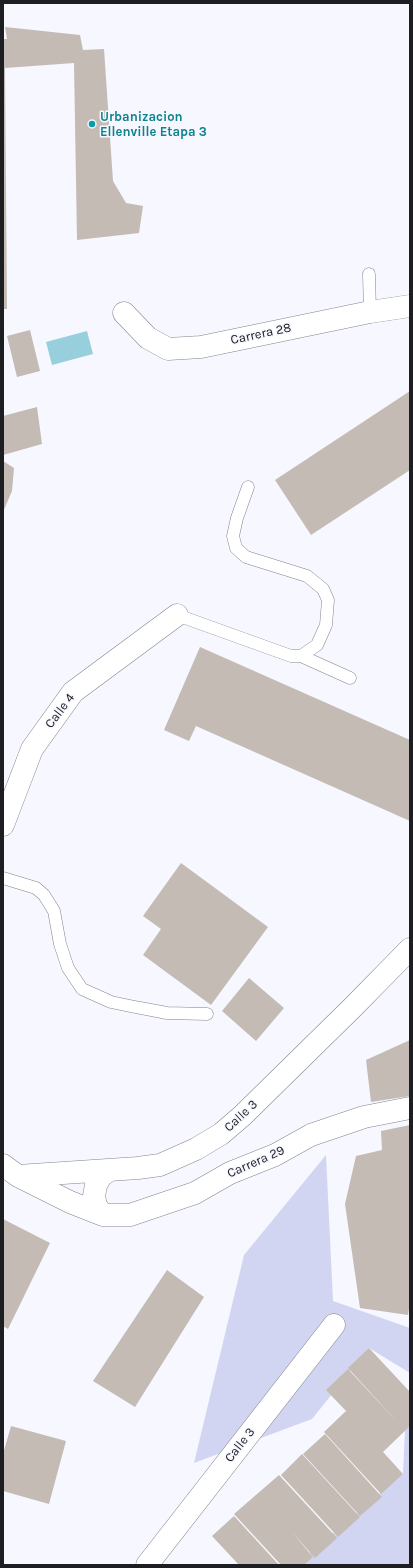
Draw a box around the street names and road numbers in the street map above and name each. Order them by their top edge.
street label: Carrera 28 [229,320,293,348]
street label: Calle 4 [42,691,78,731]
street label: Calle 3 [221,1097,261,1135]
street label: Carrera 29 [225,1142,287,1182]
street label: Calle 3 [222,1424,258,1466]

